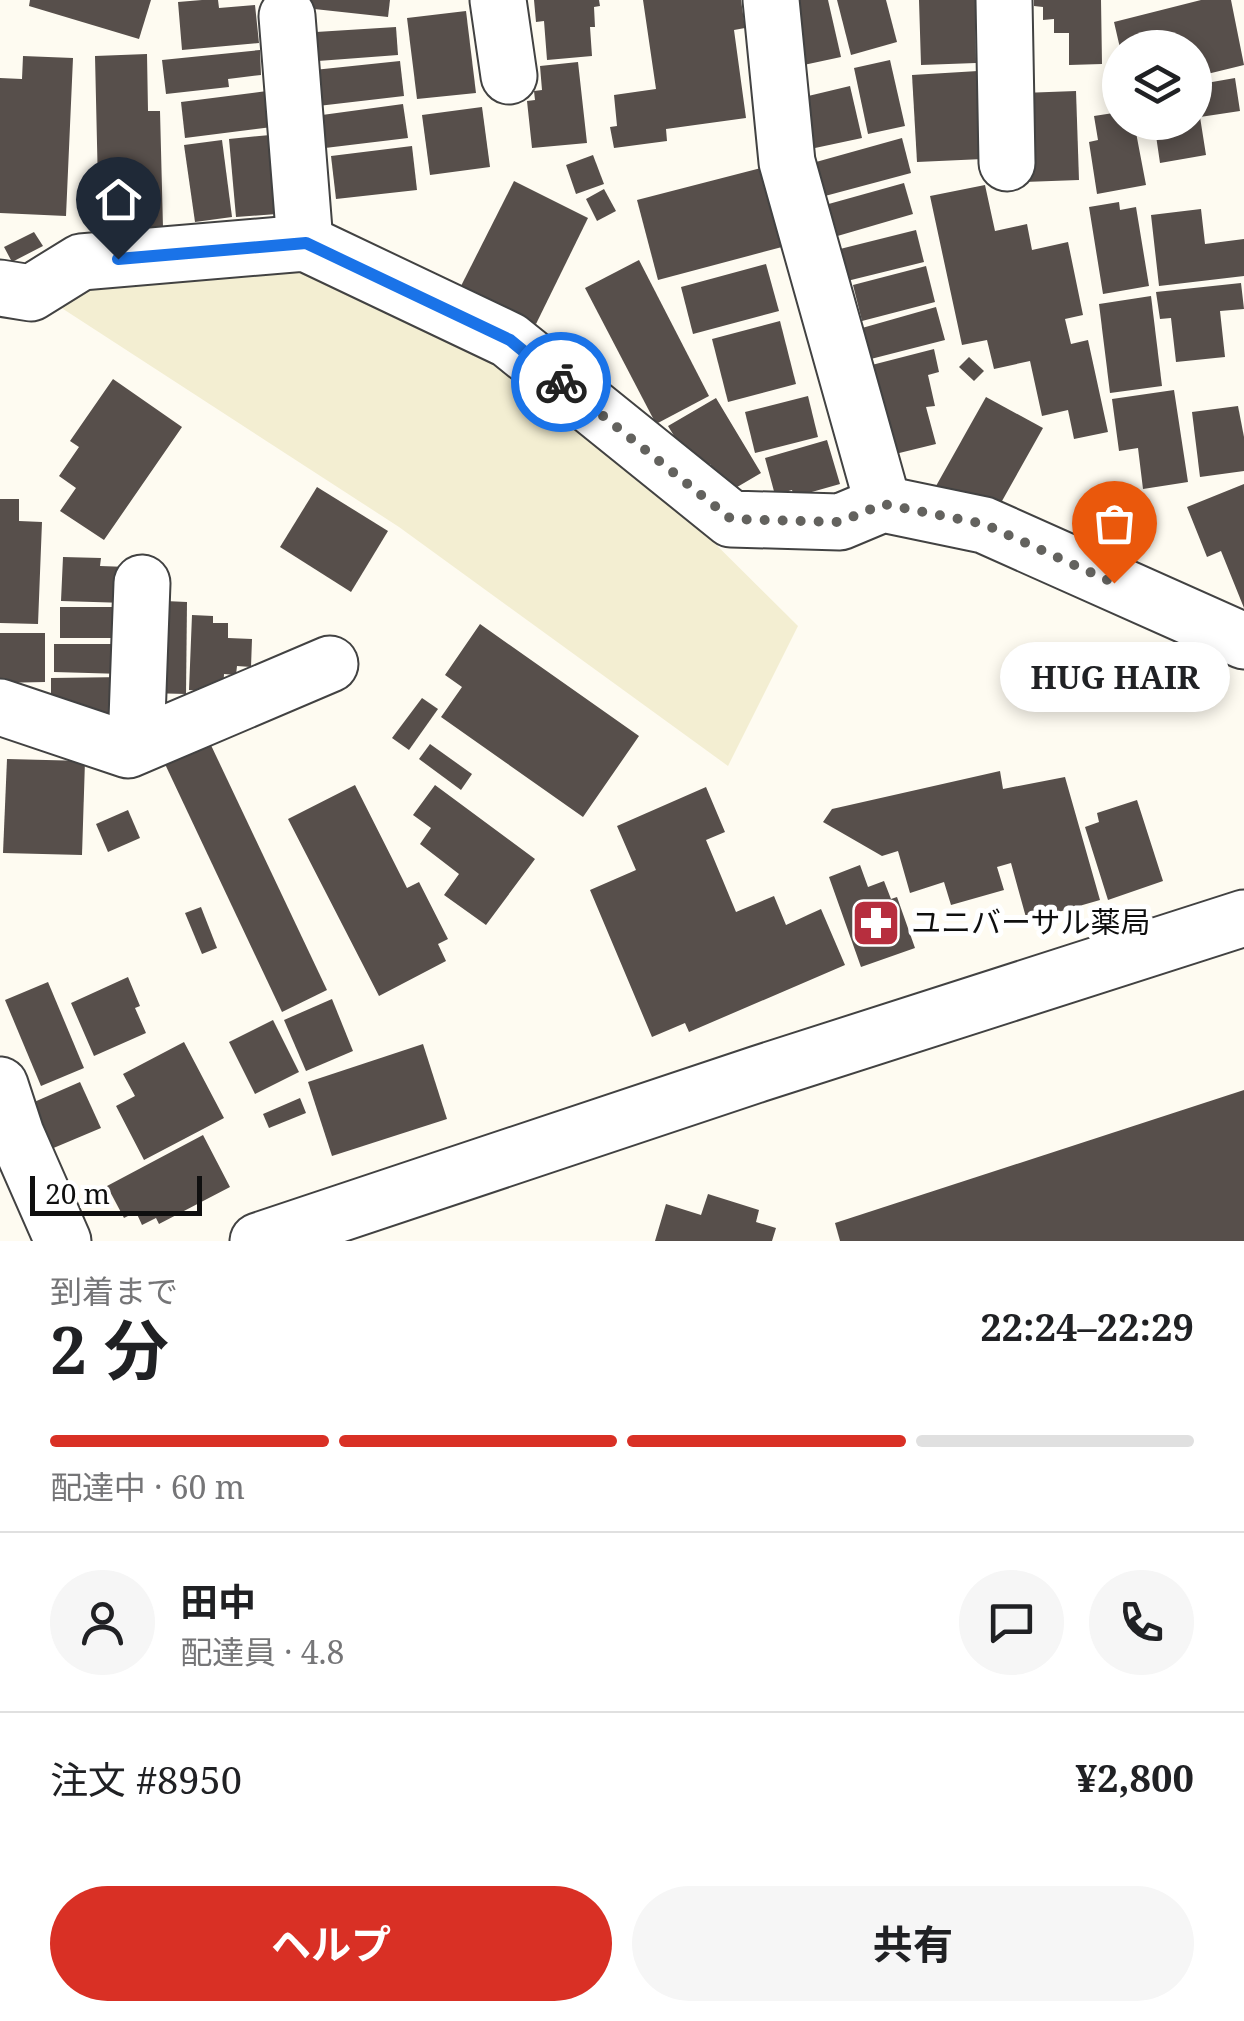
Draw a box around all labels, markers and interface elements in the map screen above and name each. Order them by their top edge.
map controls [1102,30,1212,140]
button: layers [1102,30,1212,140]
pin [76,157,161,260]
icon: home [91,172,146,227]
courier [511,332,611,432]
icon: bike [534,355,589,410]
pin [1072,481,1157,584]
icon: bag [1087,496,1142,551]
callout: HUG HAIR [999,643,1229,713]
text: HUG HAIR [1031,655,1200,698]
pharmacy icon: ユニバーサル薬局 [850,897,902,949]
place label: ユニバーサル薬局 [911,901,1150,942]
scale bar [30,1171,202,1216]
text: 20 m [45,1174,110,1212]
text: 到着まで [50,1269,178,1312]
text: 22:24–22:29 [980,1300,1194,1352]
text: 2 分 [50,1305,169,1393]
text: 配達中 · 60 m [50,1465,245,1508]
button: person [50,1570,155,1675]
button: chat [959,1570,1064,1675]
button: phone [1089,1570,1194,1675]
text: 田中 [180,1575,256,1627]
text: 配達員 · 4.8 [180,1630,344,1673]
text: ¥2,800 [1075,1751,1194,1803]
text: 注文 #8950 [50,1753,242,1805]
button: ヘルプ [50,1886,612,2001]
button: 共有 [632,1886,1194,2001]

